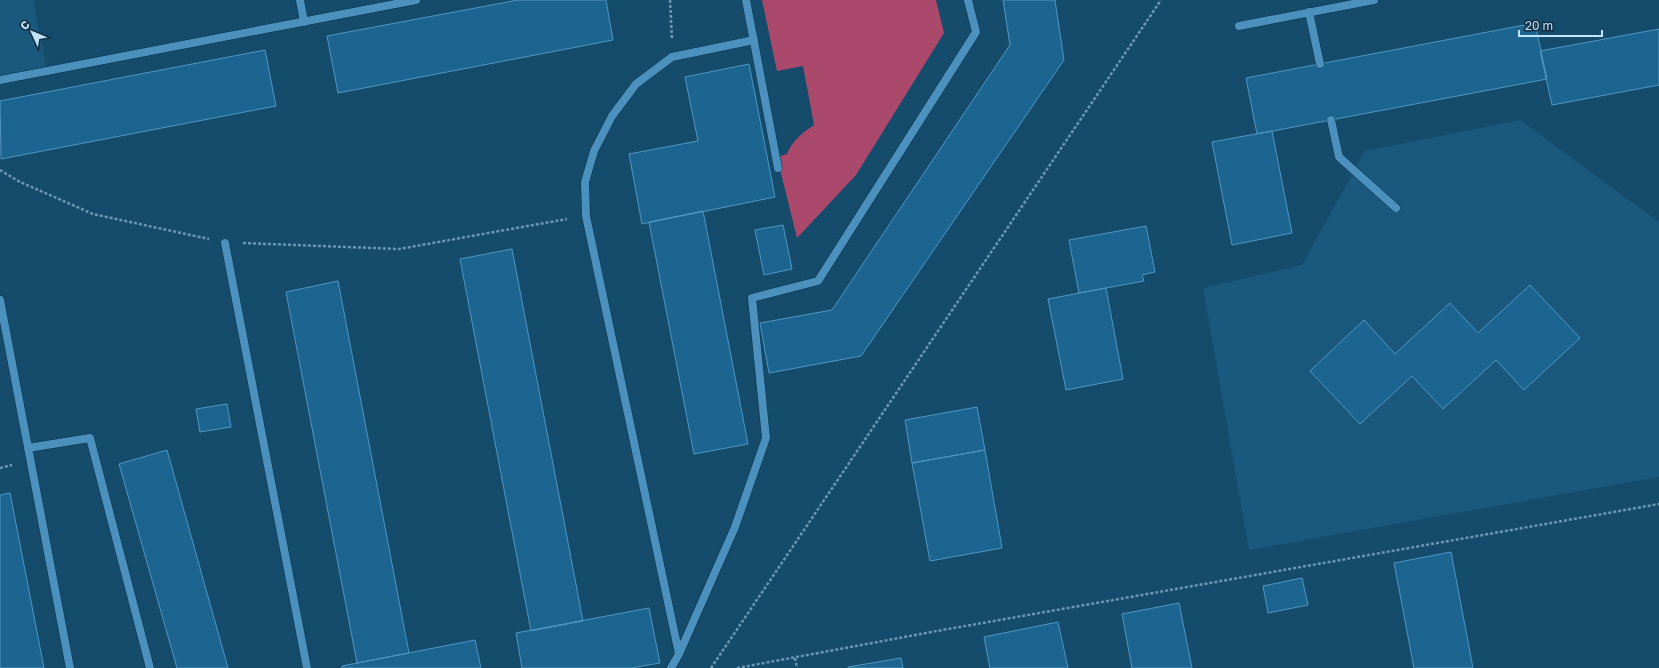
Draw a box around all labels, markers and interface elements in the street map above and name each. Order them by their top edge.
north arrow [12,12,52,52]
scale bar [1519,12,1602,38]
text: С [17,17,32,32]
text: 20 m [1525,18,1553,33]

